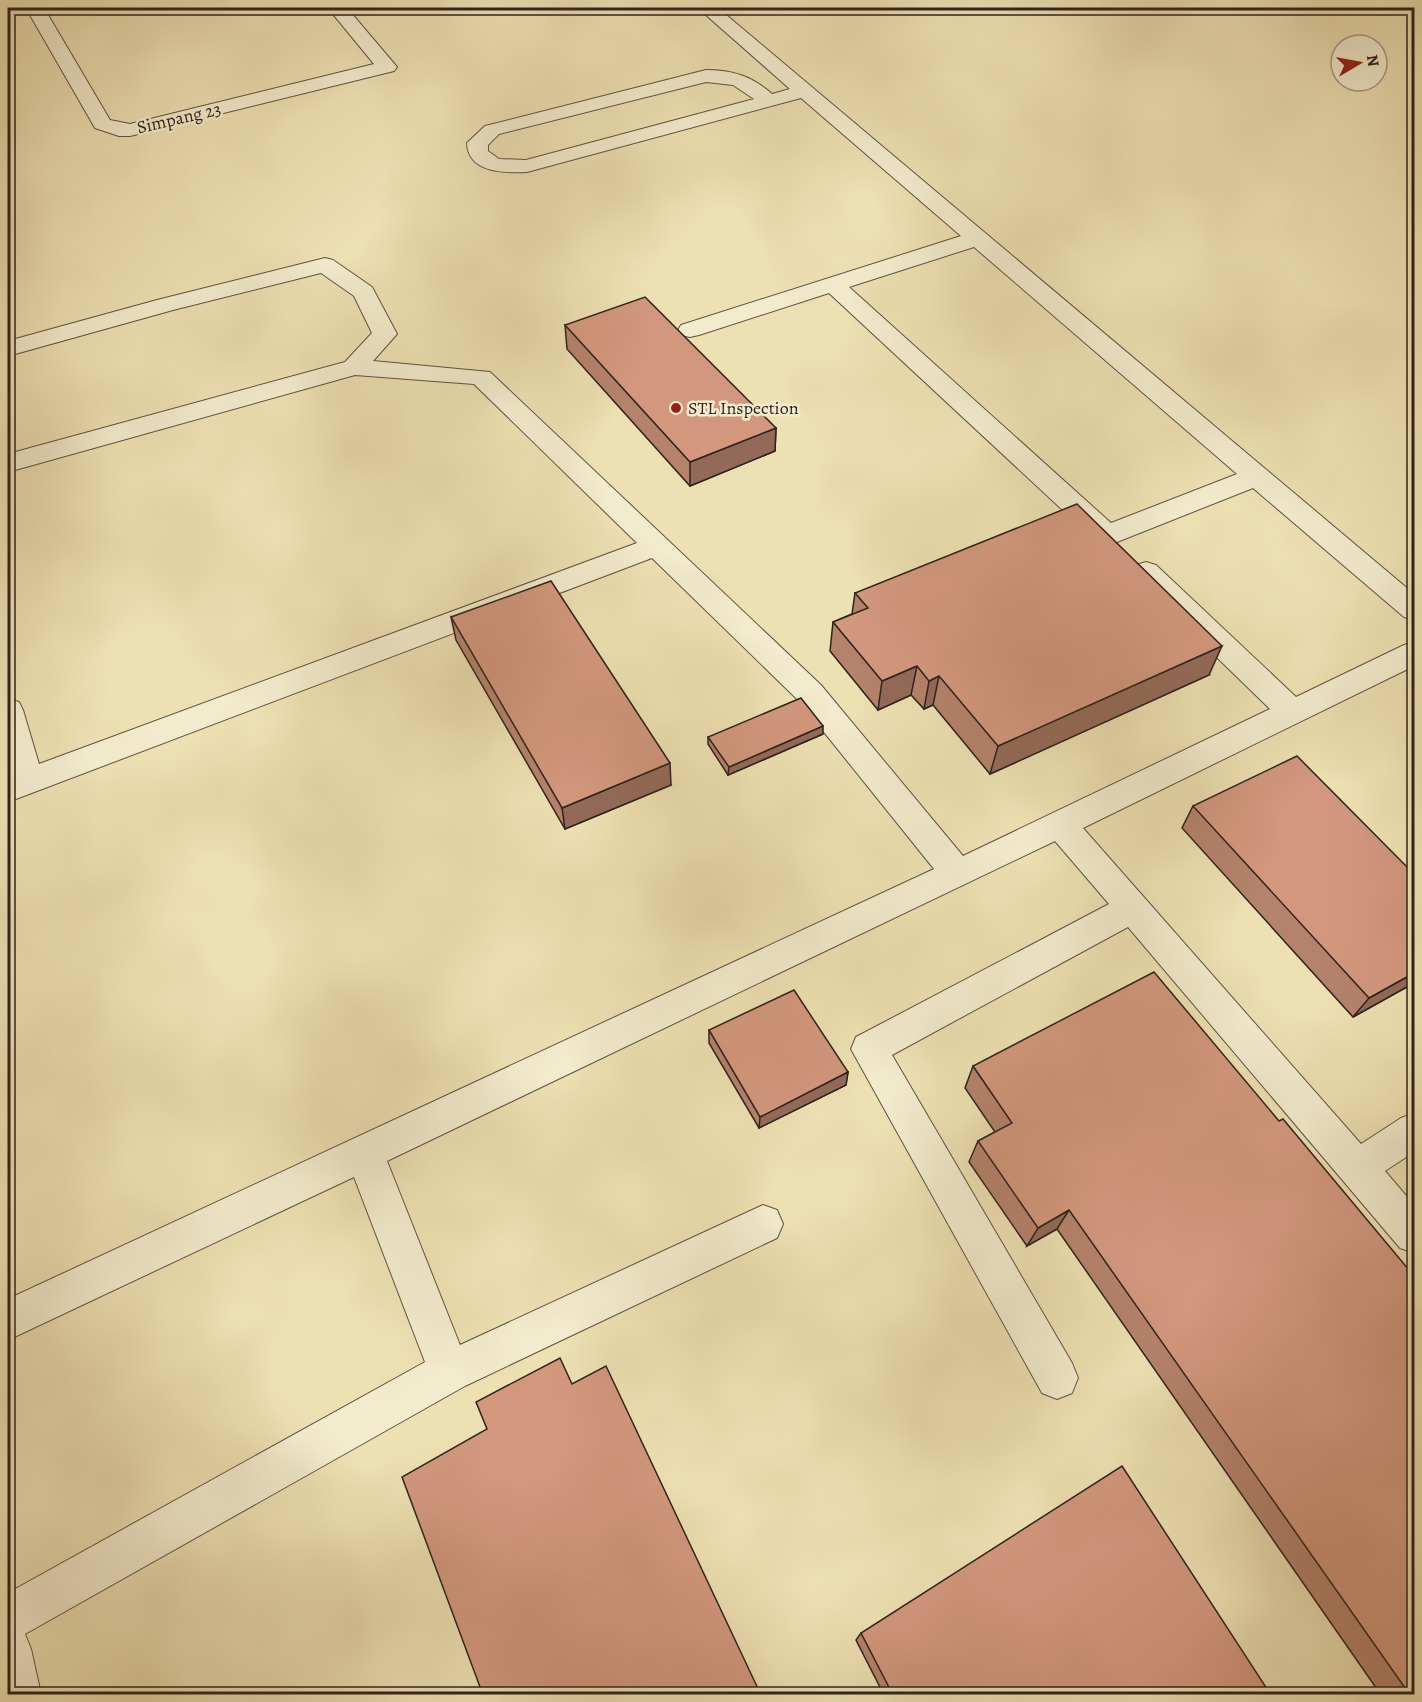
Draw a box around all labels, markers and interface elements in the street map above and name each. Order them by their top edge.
north arrow [1329,33,1389,93]
text: N [1361,53,1385,69]
street label: Simpang 23 [135,97,223,139]
place label: STL Inspection [688,396,799,420]
marker: STL Inspection [669,401,683,415]

